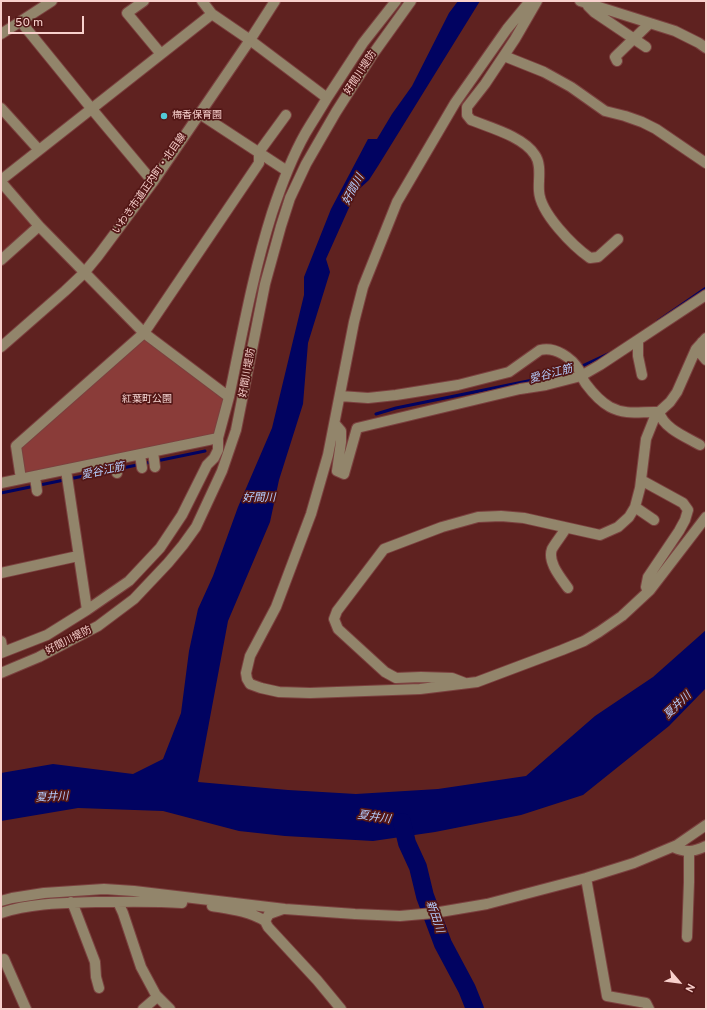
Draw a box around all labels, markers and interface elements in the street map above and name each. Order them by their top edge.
scale bar [10,8,86,34]
text: 50 m [15,15,43,31]
street label: 好間川堤防 [342,49,380,97]
place label: 梅香保育園 [172,110,222,122]
marker: 梅香保育園 [159,111,169,121]
street label: いわき市道正内町・北目線 [111,131,189,237]
water label: 好間川 [340,172,368,208]
street label: 好間川堤防 [238,347,258,399]
water label: 愛谷江筋 [528,363,574,387]
park label: 紅葉町公園 [122,394,172,406]
water label: 愛谷江筋 [80,461,126,483]
water label: 好間川 [243,492,275,506]
street label: 好間川堤防 [44,624,94,658]
water label: 夏井川 [662,690,694,722]
water label: 夏井川 [35,791,69,805]
water label: 夏井川 [357,809,391,827]
water label: 新田川 [422,899,446,935]
north arrow [659,962,699,1002]
text: N [682,981,698,994]

